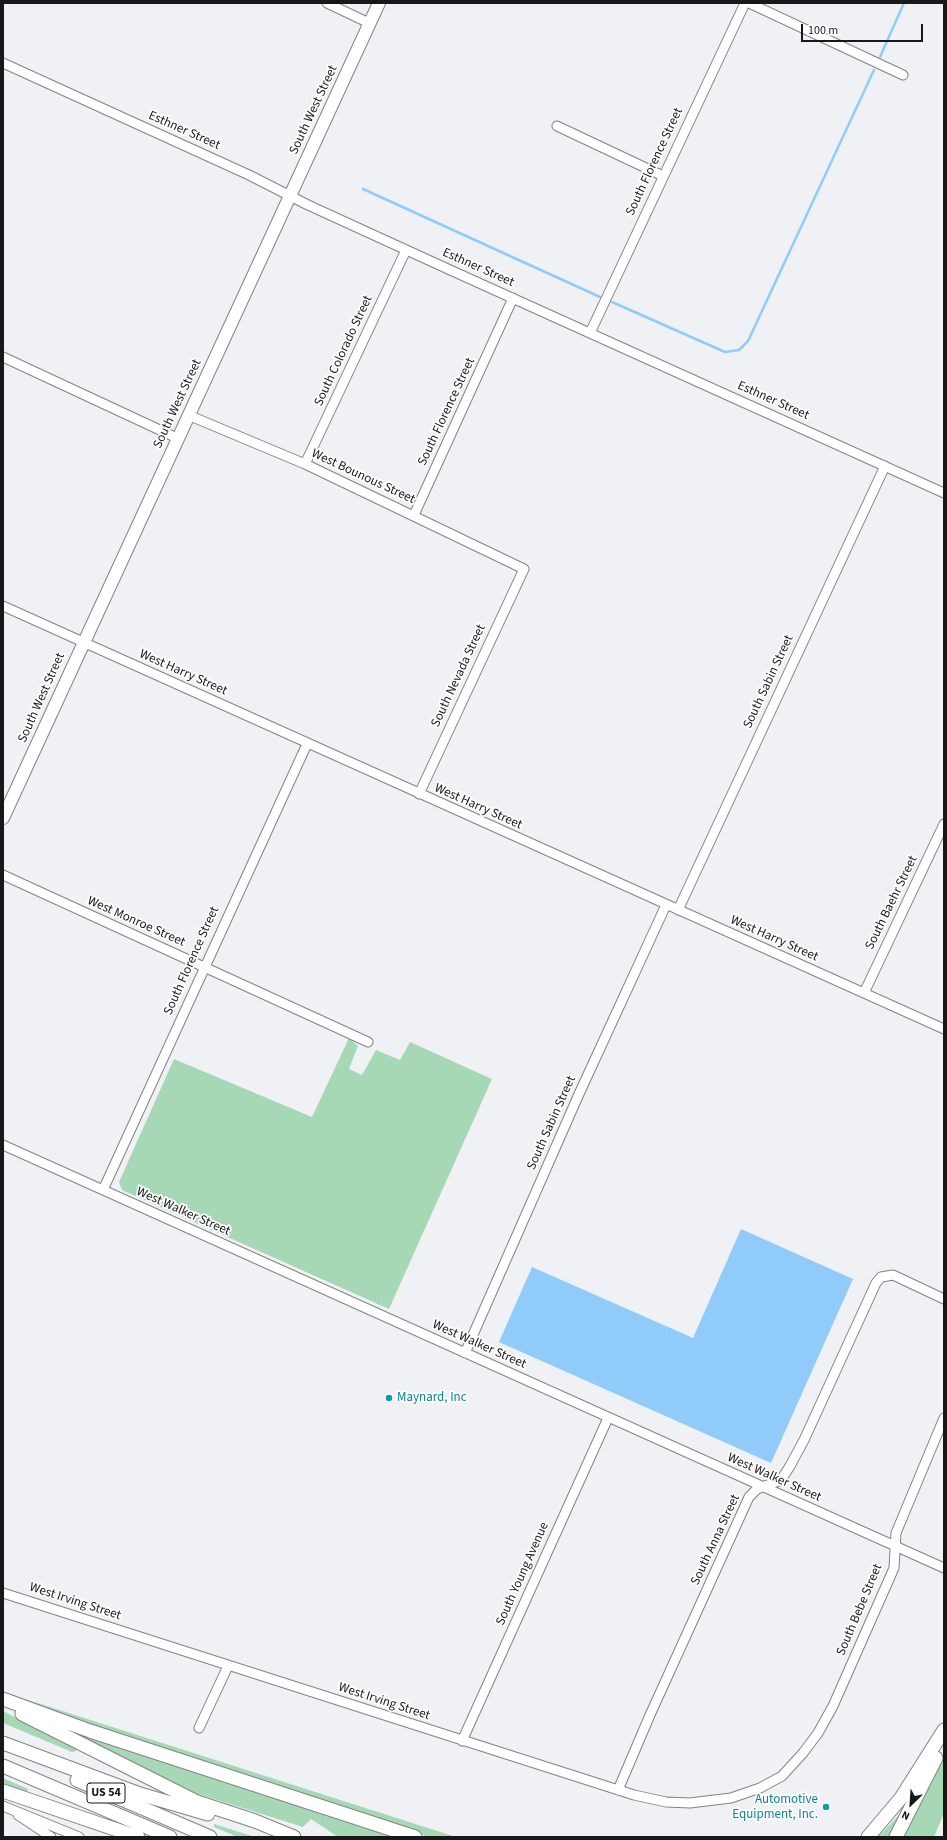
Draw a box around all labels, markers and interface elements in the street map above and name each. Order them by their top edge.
scale bar [803,16,925,42]
text: 100 m [808,22,838,39]
street label: South West Street [287,63,341,157]
street label: South Florence Street [623,106,687,218]
street label: Esthner Street [146,108,222,154]
street label: Esthner Street [440,245,516,291]
street label: South Colorado Street [312,293,376,409]
street label: South Florence Street [415,356,479,468]
street label: South West Street [151,357,205,451]
street label: Esthner Street [735,378,811,424]
street label: West Bounous Street [309,446,417,508]
street label: South Nevada Street [428,622,490,730]
street label: South Sabin Street [741,633,797,731]
street label: West Harry Street [137,647,229,699]
street label: South West Street [15,651,69,745]
street label: West Harry Street [432,781,524,833]
street label: South Baehr Street [863,854,921,952]
street label: West Monroe Street [85,893,187,951]
street label: South Florence Street [161,904,223,1018]
street label: West Harry Street [728,913,820,965]
street label: South Sabin Street [524,1074,580,1172]
street label: West Walker Street [134,1184,232,1240]
street label: West Walker Street [430,1317,528,1373]
place label: Maynard, Inc [397,1390,467,1406]
marker: Maynard, Inc [384,1393,394,1403]
street label: West Walker Street [725,1450,823,1506]
street label: South Anna Street [688,1492,744,1588]
street label: South Young Avenue [493,1520,553,1628]
street label: South Bebe Street [834,1562,886,1658]
street label: West Irving Street [27,1580,123,1624]
street label: West Irving Street [336,1680,432,1724]
road number: US 54 [87,1783,125,1803]
north arrow [891,1784,931,1824]
place label: Automotive Equipment, Inc. [732,1792,818,1823]
marker: Automotive Equipment, Inc. [821,1802,831,1812]
text: N [899,1807,912,1824]

